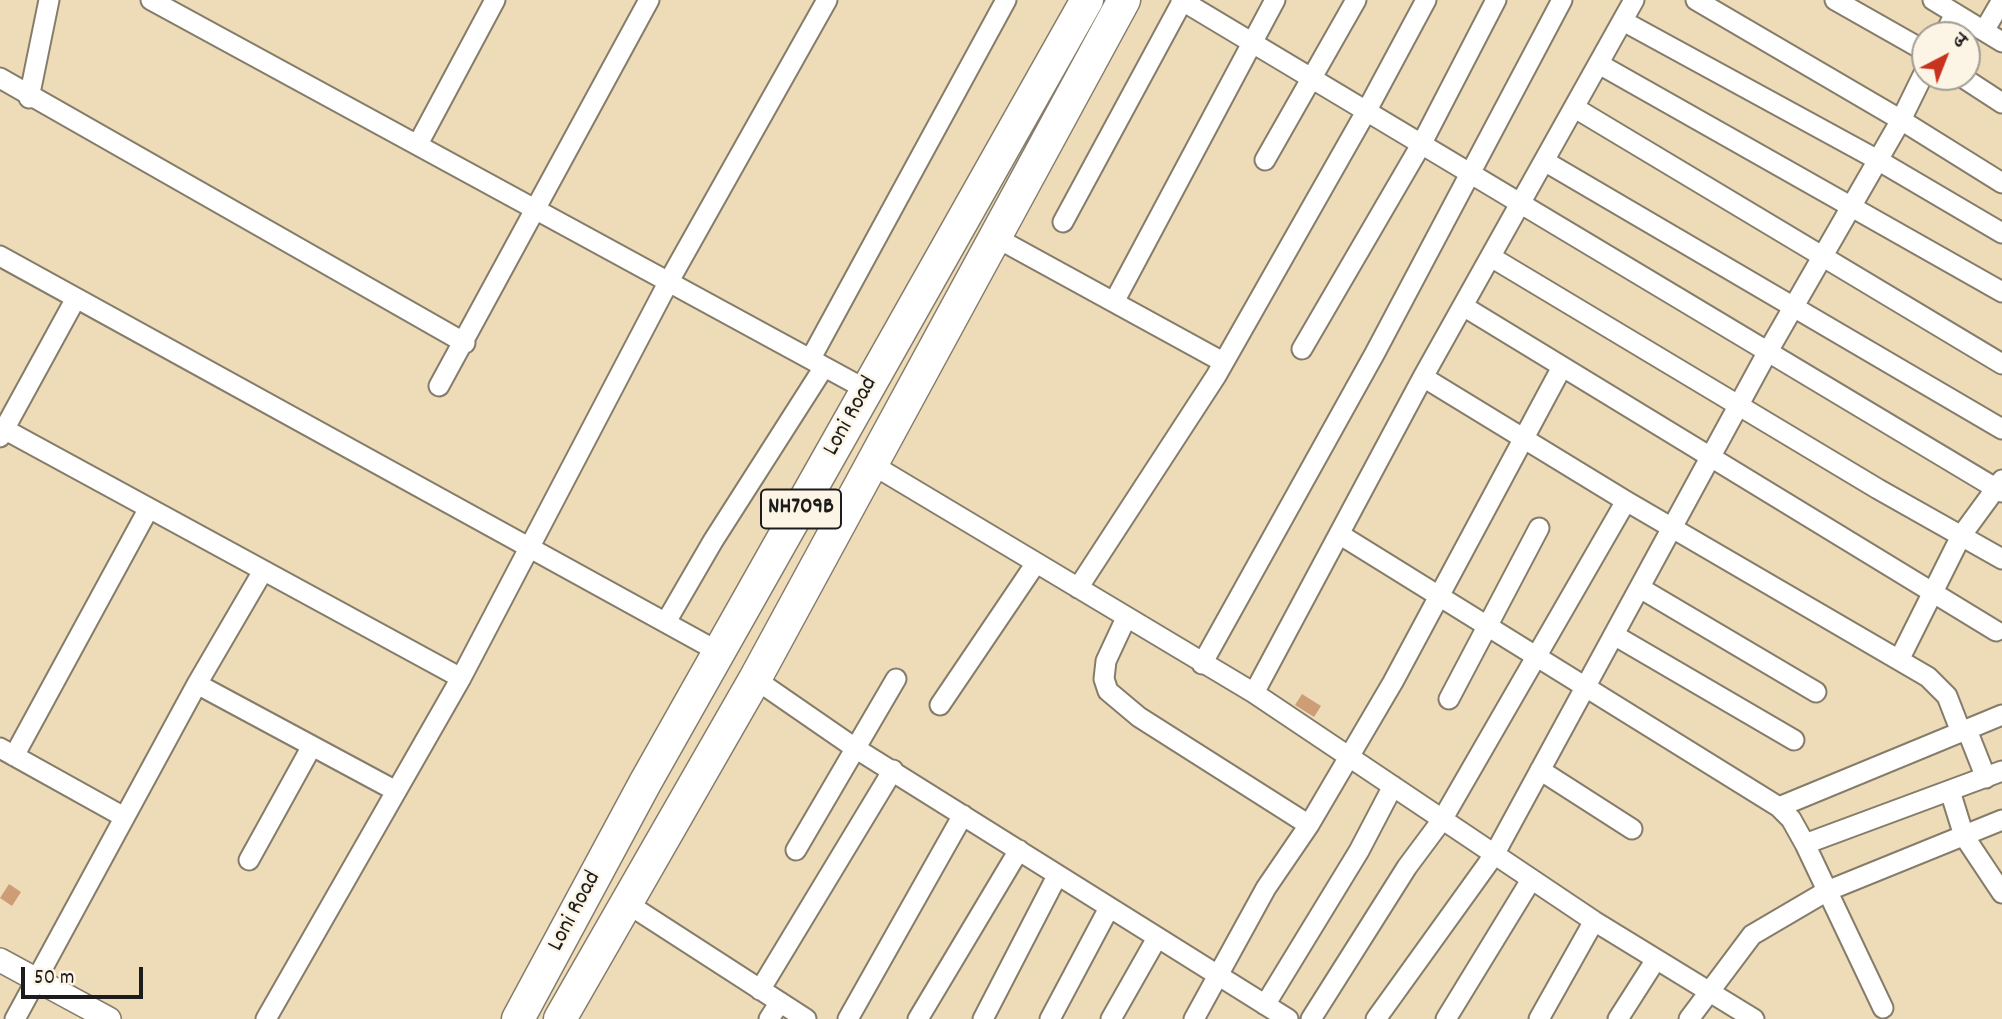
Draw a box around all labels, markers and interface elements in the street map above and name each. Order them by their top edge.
north arrow [1911,21,1981,91]
text: उ [1946,28,1972,55]
street label: Loni Road [818,372,886,462]
road number: NH709B [761,489,841,528]
street label: Loni Road [543,867,609,957]
scale bar [24,953,147,997]
text: 50 m [34,964,74,994]

